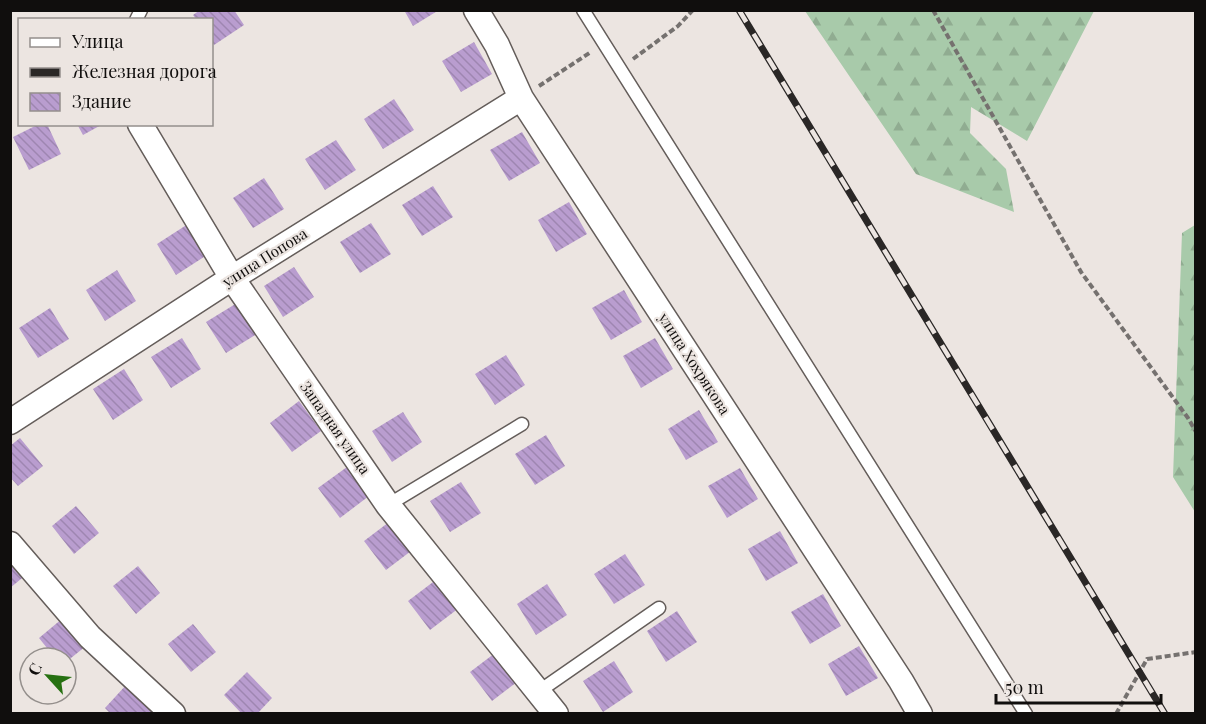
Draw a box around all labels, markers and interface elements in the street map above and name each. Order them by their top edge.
legend [18,18,213,126]
text: Улица [71,29,123,53]
text: Железная дорога [72,59,217,83]
text: Здание [72,89,131,113]
street label: улица Попова [217,223,311,292]
street label: улица Хохрякова [654,308,735,419]
street label: Западная улица [296,377,376,478]
north arrow [18,646,78,706]
text: С [22,659,46,679]
scale bar [996,667,1161,705]
text: 50 m [1005,675,1044,699]

